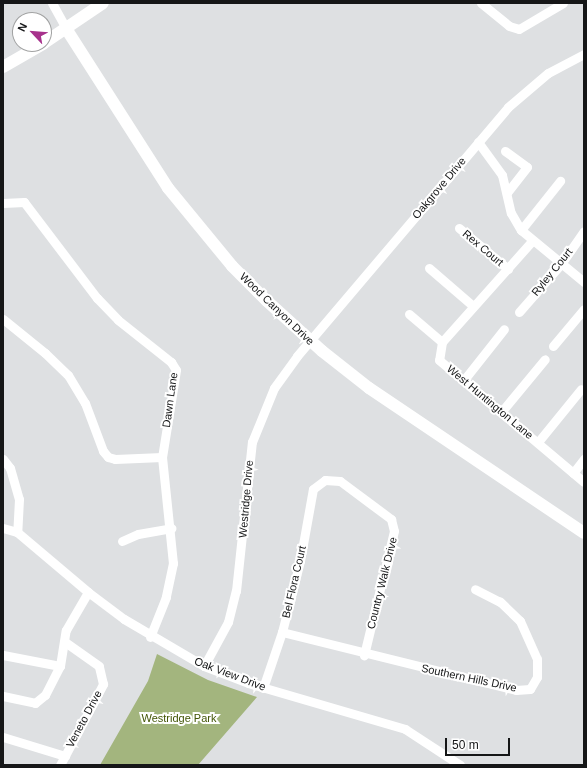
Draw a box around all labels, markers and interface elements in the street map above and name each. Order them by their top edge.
north arrow [12,12,52,52]
text: N [15,21,29,33]
street label: Oakgrove Drive [409,154,469,222]
street label: Rex Court [460,227,506,269]
street label: Ryley Court [529,246,575,298]
street label: Wood Canyon Drive [237,270,317,348]
street label: West Huntington Lane [444,362,536,442]
street label: Dawn Lane [160,372,180,428]
street label: Westridge Drive [236,460,256,538]
street label: Country Walk Drive [364,536,400,630]
street label: Bel Flora Court [279,544,309,620]
street label: Oak View Drive [192,654,268,694]
street label: Southern Hills Drive [420,661,518,695]
street label: Veneto Drive [63,688,105,750]
park label: Westridge Park [142,711,216,725]
scale bar [447,730,512,756]
text: 50 m [452,738,479,752]

